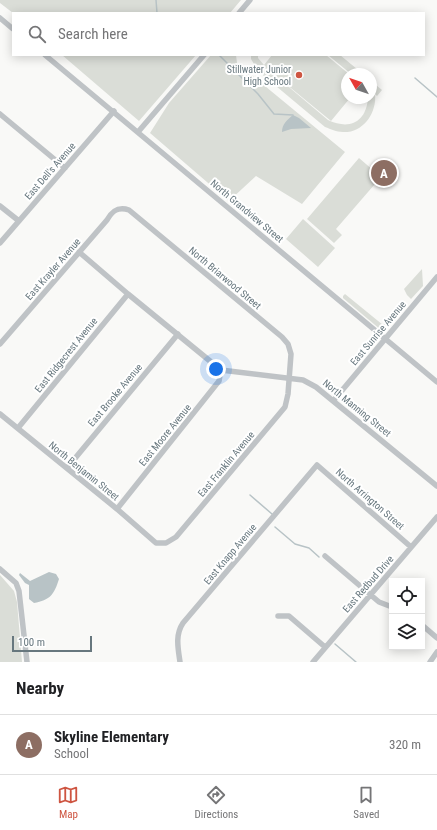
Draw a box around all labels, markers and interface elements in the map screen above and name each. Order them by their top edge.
search box [12,12,425,56]
icon: search [26,23,48,45]
text: Search here [58,25,128,43]
place label: Stillwater Junior High School [227,64,291,87]
north arrow [341,68,377,104]
marker: Stillwater Junior High School [294,70,304,80]
street label: East Dell's Avenue [22,140,78,202]
pin: A [371,158,397,188]
street label: North Grandview Street [208,177,286,245]
street label: East Krayler Avenue [23,236,83,302]
street label: North Briarwood Street [187,245,263,311]
street label: East Sunrise Avenue [348,299,408,367]
street label: East Ridgecrest Avenue [33,315,100,394]
your location [206,359,226,379]
street label: East Brooke Avenue [86,361,145,428]
street label: North Manning Street [321,377,393,439]
street label: East Moore Avenue [137,402,193,468]
street label: East Franklin Avenue [196,429,257,499]
street label: North Benjamin Street [47,439,121,503]
street label: North Arrington Street [334,466,406,532]
street label: East Knapp Avenue [202,521,259,586]
street label: East Redbud Drive [340,553,396,615]
map controls [389,578,425,650]
button: locate [389,578,425,614]
button: layers [389,614,425,650]
scale bar [12,634,92,653]
text: 100 m [18,636,45,649]
text: Nearby [16,678,64,698]
text: Skyline Elementary [54,728,169,746]
text: A [25,737,33,752]
text: 320 m [389,737,421,752]
text: School [54,746,89,761]
tab: Map [57,784,79,821]
tab: Directions [194,784,238,821]
tab: Saved [353,784,380,821]

